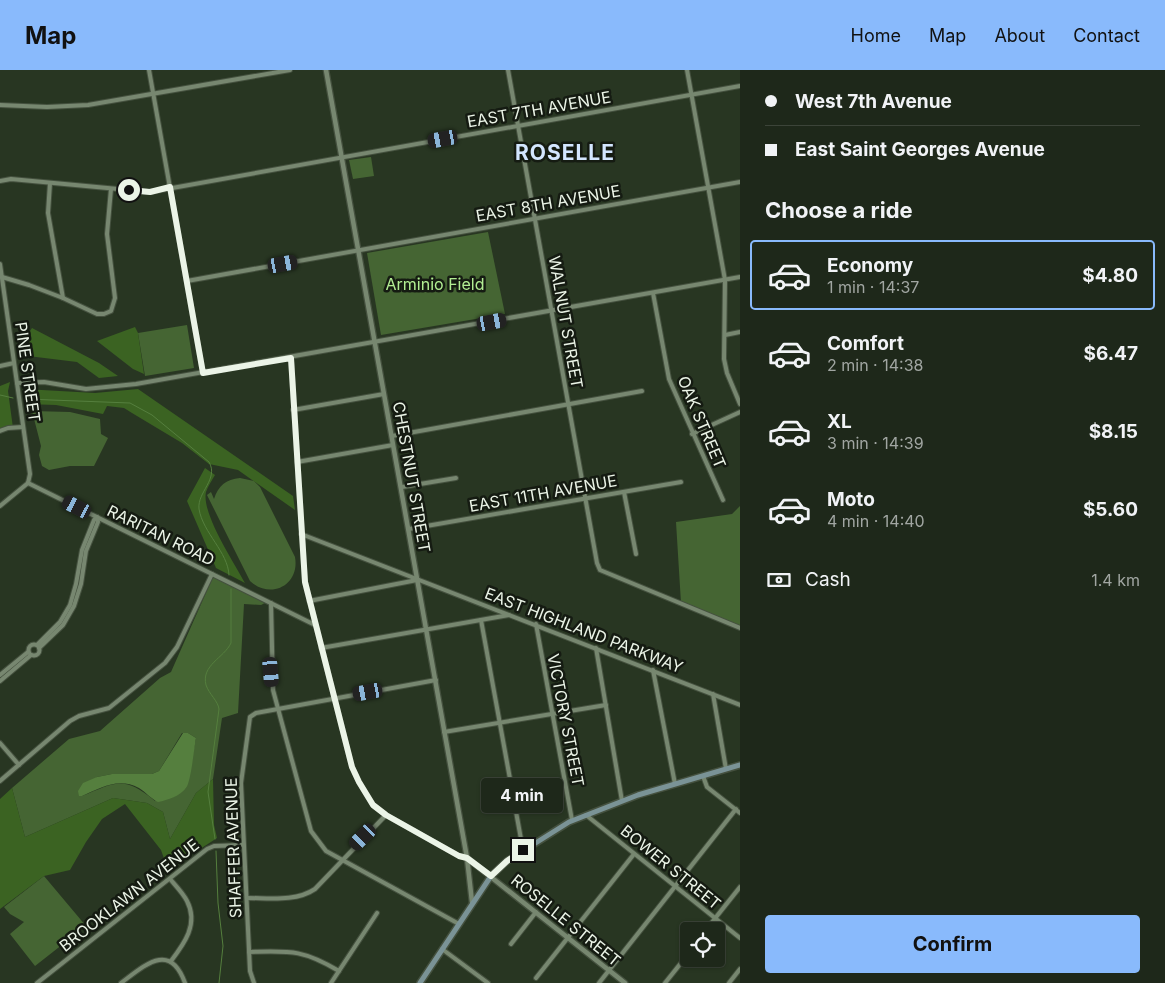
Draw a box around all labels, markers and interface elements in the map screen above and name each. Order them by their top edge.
text: Map [25,21,76,50]
text: Home [851,25,901,46]
text: Map [929,25,966,46]
text: About [994,25,1045,46]
text: Contact [1073,25,1140,46]
street label: EAST 7TH AVENUE [466,87,612,131]
text: West 7th Avenue [795,90,952,113]
car [426,129,459,149]
text: East Saint Georges Avenue [795,138,1045,161]
district label: ROSELLE [515,140,615,165]
route start [118,179,140,201]
street label: EAST 8TH AVENUE [474,180,622,226]
text: Choose a ride [765,197,913,223]
icon: car [767,253,812,298]
car [266,254,299,274]
street label: WALNUT STREET [545,254,587,390]
text: Economy [827,254,913,277]
text: $4.80 [1082,264,1138,287]
park label: Arminio Field [386,274,484,294]
text: 1 min · 14:37 [827,277,919,297]
car [475,312,508,332]
street label: PINE STREET [11,321,45,423]
icon: car [767,331,812,376]
text: Comfort [827,332,904,355]
text: $6.47 [1084,342,1138,365]
text: 2 min · 14:38 [827,355,923,375]
street label: OAK STREET [674,373,730,471]
street label: CHESTNUT STREET [389,400,435,554]
icon: car [767,409,812,454]
text: XL [827,410,852,433]
text: $8.15 [1089,420,1138,443]
text: 3 min · 14:39 [827,433,924,453]
street label: EAST 11TH AVENUE [468,470,618,516]
icon: car [767,487,812,532]
text: Moto [827,488,875,511]
car [60,494,93,520]
text: $5.60 [1083,498,1138,521]
street label: RARITAN ROAD [104,500,218,570]
text: 4 min · 14:40 [827,511,925,531]
icon: cash [765,566,793,594]
text: Cash [805,568,851,591]
text: 1.4 km [1091,570,1140,590]
street label: EAST HIGHLAND PARKWAY [482,583,686,677]
street label: VICTORY STREET [543,652,589,788]
car [262,656,279,688]
car [351,682,384,702]
street label: SHAFFER AVENUE [221,777,245,919]
callout: 4 min [482,778,564,812]
text: 4 min [500,785,544,805]
street label: BOWER STREET [617,820,725,914]
car [347,821,378,853]
street label: BROOKLAWN AVENUE [55,834,203,956]
route end [512,839,534,861]
street label: ROSELLE STREET [507,870,625,970]
button: Confirm [765,915,1140,973]
map controls [680,922,725,967]
button: locate [680,922,725,967]

